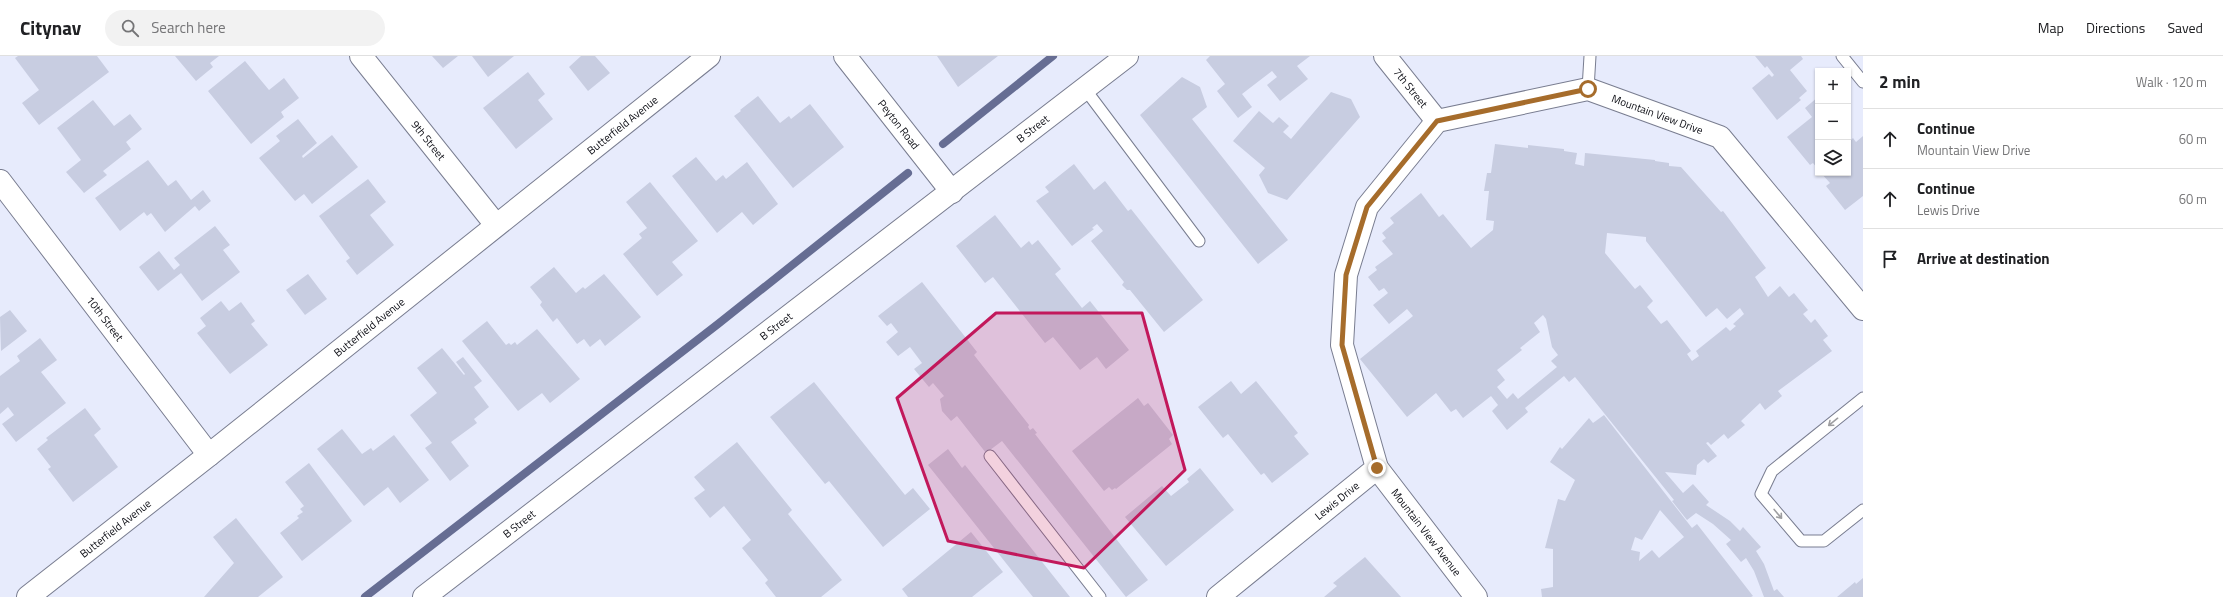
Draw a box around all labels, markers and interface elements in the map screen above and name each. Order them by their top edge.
search box [105,10,385,46]
text: Citynav [20,13,81,42]
text: Search here [151,16,226,39]
icon: search [119,17,141,39]
text: Map [2038,17,2064,38]
text: Directions [2086,17,2145,38]
text: Saved [2167,17,2203,38]
street label: 7th Street [1390,65,1432,111]
map controls [1815,68,1851,176]
button: + [1815,68,1851,104]
text: 2 min [1879,69,1920,95]
text: Walk · 120 m [2136,72,2207,92]
route start [1579,80,1597,98]
street label: Mountain View Drive [1609,90,1706,138]
street label: Butterfield Avenue [584,92,662,158]
street label: Peyton Road [874,96,923,153]
button: − [1815,104,1851,140]
street label: B Street [1013,111,1053,146]
street label: 9th Street [408,117,449,164]
text: Continue [1917,117,1975,140]
icon: ahead [1879,128,1901,150]
text: 60 m [2179,129,2207,149]
button: layers [1815,140,1851,176]
text: Mountain View Drive [1917,140,2030,160]
text: Continue [1917,177,1975,200]
icon: ahead [1879,188,1901,210]
text: 60 m [2179,189,2207,209]
text: Lewis Drive [1917,200,1980,220]
text: Arrive at destination [1917,247,2050,270]
icon: arrive [1879,248,1901,270]
street label: 10th Street [82,293,127,345]
street label: Butterfield Avenue [330,294,408,360]
street label: B Street [756,308,796,344]
one-way arrow [1827,418,1838,427]
route end [1368,459,1386,477]
street label: Lewis Drive [1311,477,1363,524]
street label: Mountain View Avenue [1388,485,1465,580]
street label: Butterfield Avenue [76,495,155,562]
street label: B Street [499,506,539,542]
one-way arrow [1774,509,1783,519]

